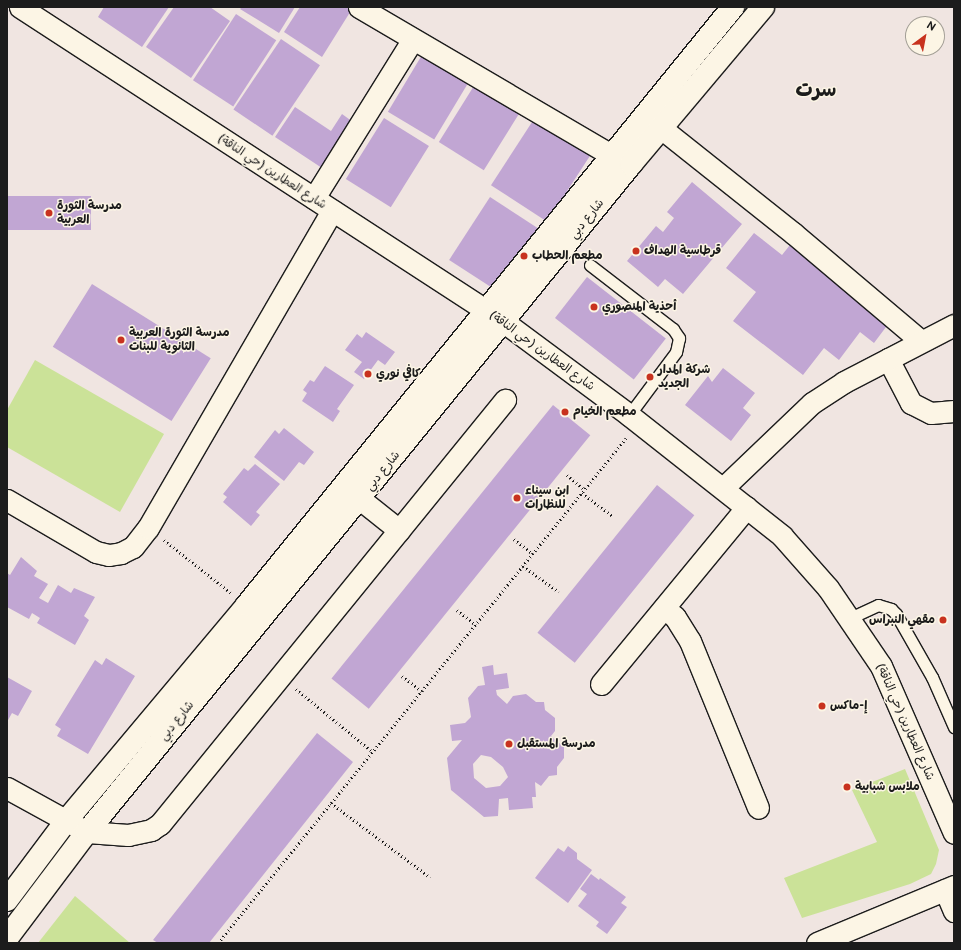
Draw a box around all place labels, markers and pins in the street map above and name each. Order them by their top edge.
place label: مدرسة الثورة العربية [57,199,122,227]
marker: مدرسة الثورة العربية [44,208,54,218]
place label: قرطاسية الهداف [644,244,721,258]
marker: قرطاسية الهداف [631,246,641,256]
place label: مطعم الحطاب [532,249,603,263]
marker: مطعم الحطاب [519,251,529,261]
place label: أحذية المنصوري [602,300,676,314]
marker: أحذية المنصوري [589,302,599,312]
place label: مدرسة الثورة العربية الثانوية للبنات [129,326,230,354]
marker: مدرسة الثورة العربية الثانوية للبنات [116,335,126,345]
place label: شركة المدار الجديد [658,363,710,391]
place label: كافي نوري [376,367,421,381]
marker: كافي نوري [363,369,373,379]
marker: شركة المدار الجديد [645,372,655,382]
place label: مطعم الخيام [573,405,637,419]
marker: مطعم الخيام [560,407,570,417]
place label: ابن سيناء للنظارات [525,484,569,512]
marker: ابن سيناء للنظارات [512,493,522,503]
place label: مقهي النبراس [869,613,935,627]
marker: مقهي النبراس [938,615,948,625]
place label: إ-ماكس [830,699,867,713]
marker: إ-ماكس [817,701,827,711]
place label: مدرسة المستقبل [517,737,596,751]
marker: مدرسة المستقبل [504,739,514,749]
place label: ملابس شبابية [855,780,920,794]
marker: ملابس شبابية [842,782,852,792]

